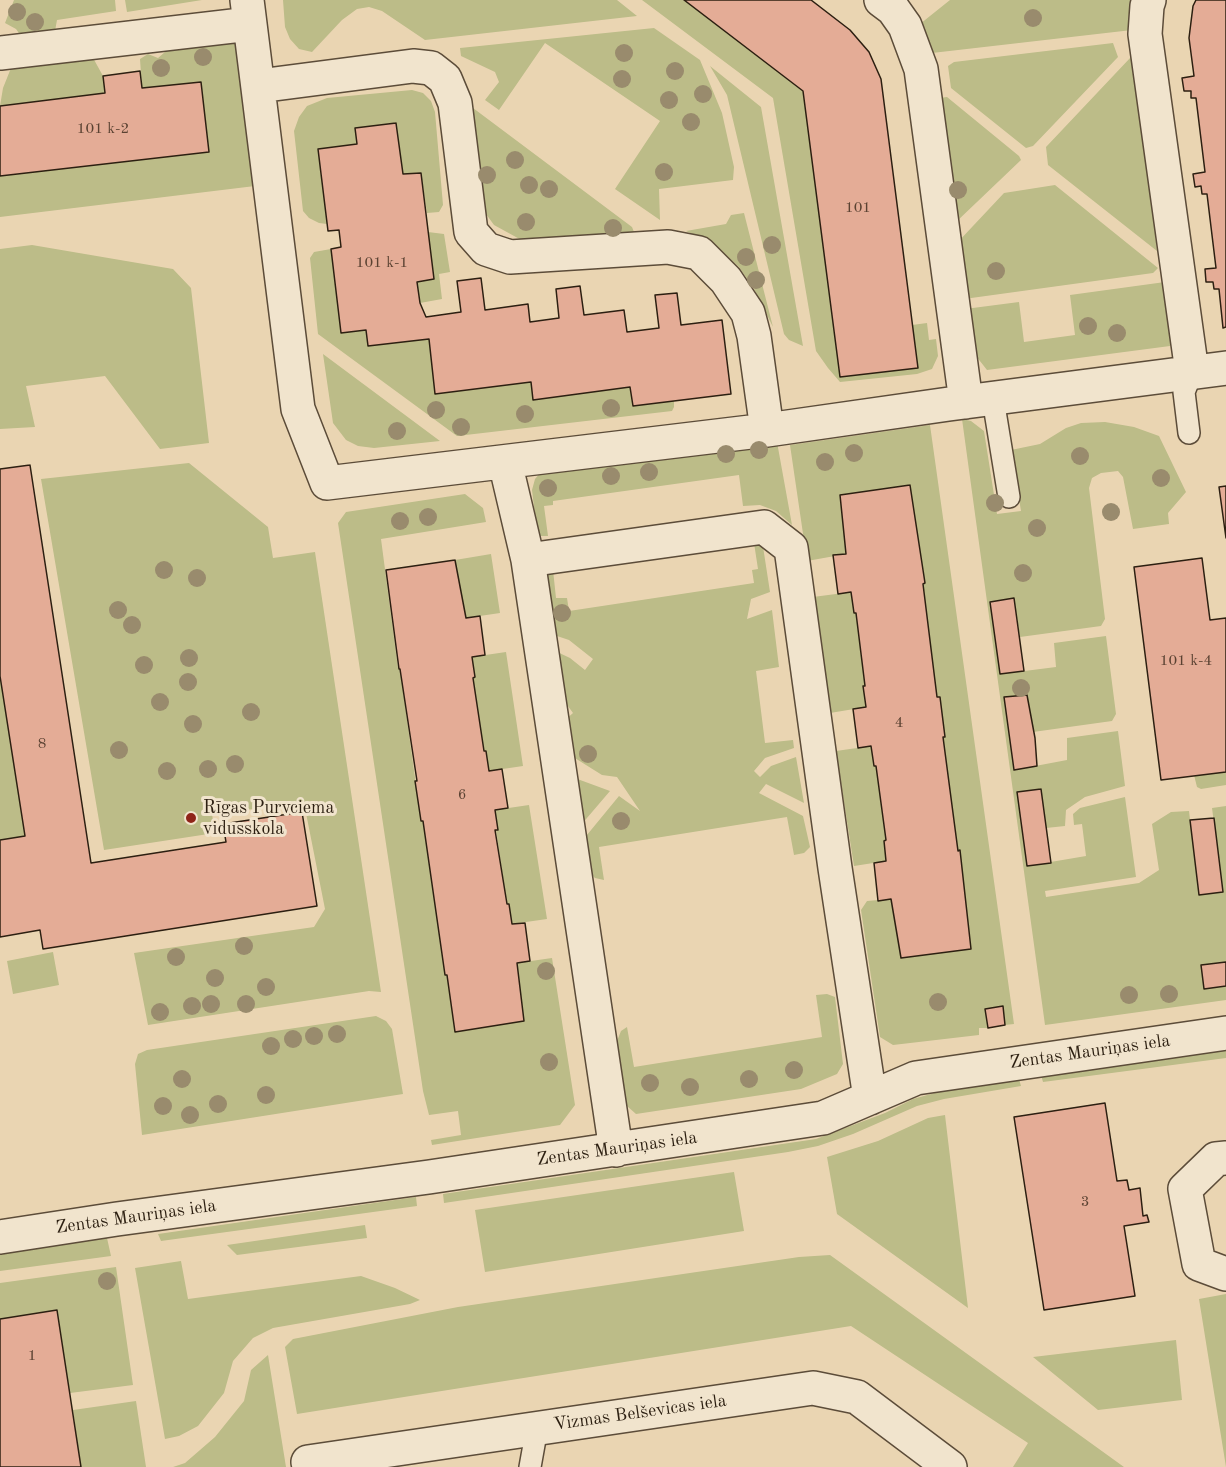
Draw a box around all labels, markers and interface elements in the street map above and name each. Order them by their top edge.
house number: 101 k-2 [77,120,129,138]
house number: 101 [845,199,871,217]
house number: 101 k-1 [356,254,408,272]
house number: 101 k-4 [1160,652,1212,670]
house number: 4 [895,714,903,732]
house number: 8 [38,735,46,753]
house number: 6 [458,786,466,804]
place label: Rīgas Purvciema vidusskola [203,797,334,840]
marker: Rīgas Purvciema vidusskola [184,811,198,825]
street label: Zentas Mauriņas iela [1008,1030,1172,1074]
street label: Zentas Mauriņas iela [535,1127,699,1171]
house number: 3 [1081,1193,1089,1211]
street label: Zentas Mauriņas iela [54,1195,218,1239]
house number: 1 [28,1347,36,1365]
street label: Vizmas Belševicas iela [552,1390,728,1436]

